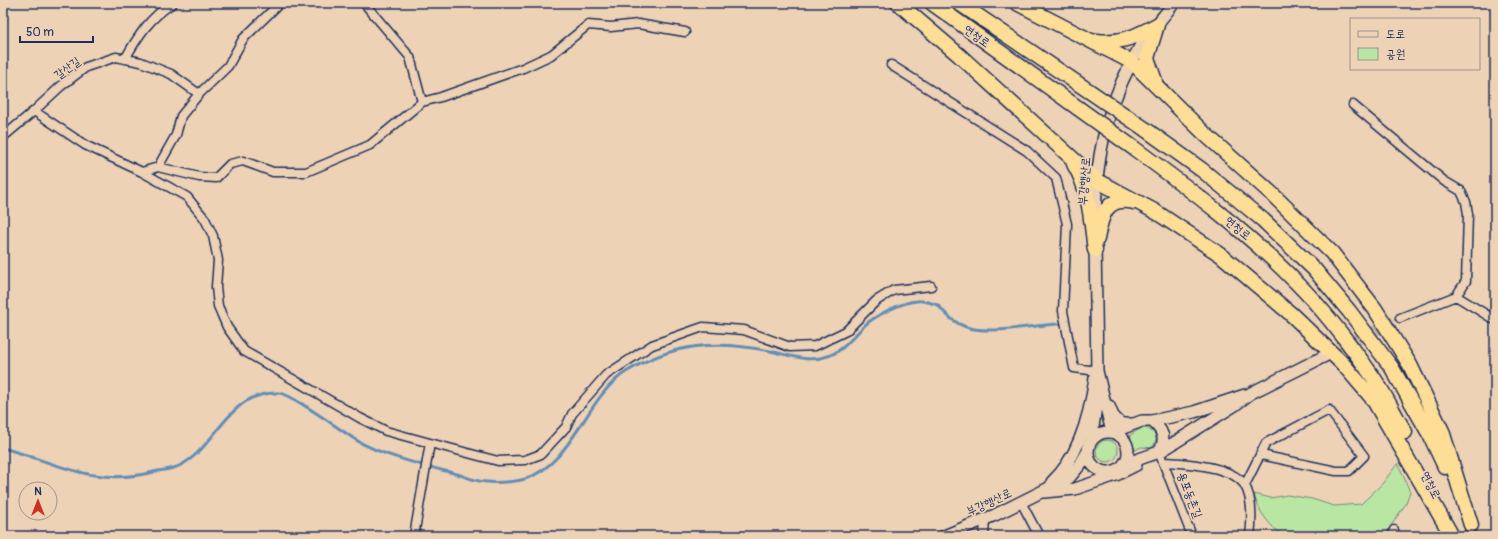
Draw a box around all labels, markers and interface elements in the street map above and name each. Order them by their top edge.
scale bar [20,18,93,44]
legend [1350,18,1480,70]
street label: 연청로 [961,22,993,51]
text: 50 m [26,25,54,40]
text: 도로 [1386,27,1405,42]
text: 공원 [1386,47,1405,62]
street label: 갈산길 [51,54,84,83]
street label: 부강행산로 [1075,156,1094,206]
street label: 연청로 [1222,213,1254,243]
street label: 연청로 [1417,469,1444,502]
street label: 용포동촌길 [1174,470,1205,521]
north arrow [18,481,58,521]
text: N [34,485,42,498]
street label: 부강행산로 [964,485,1014,519]

